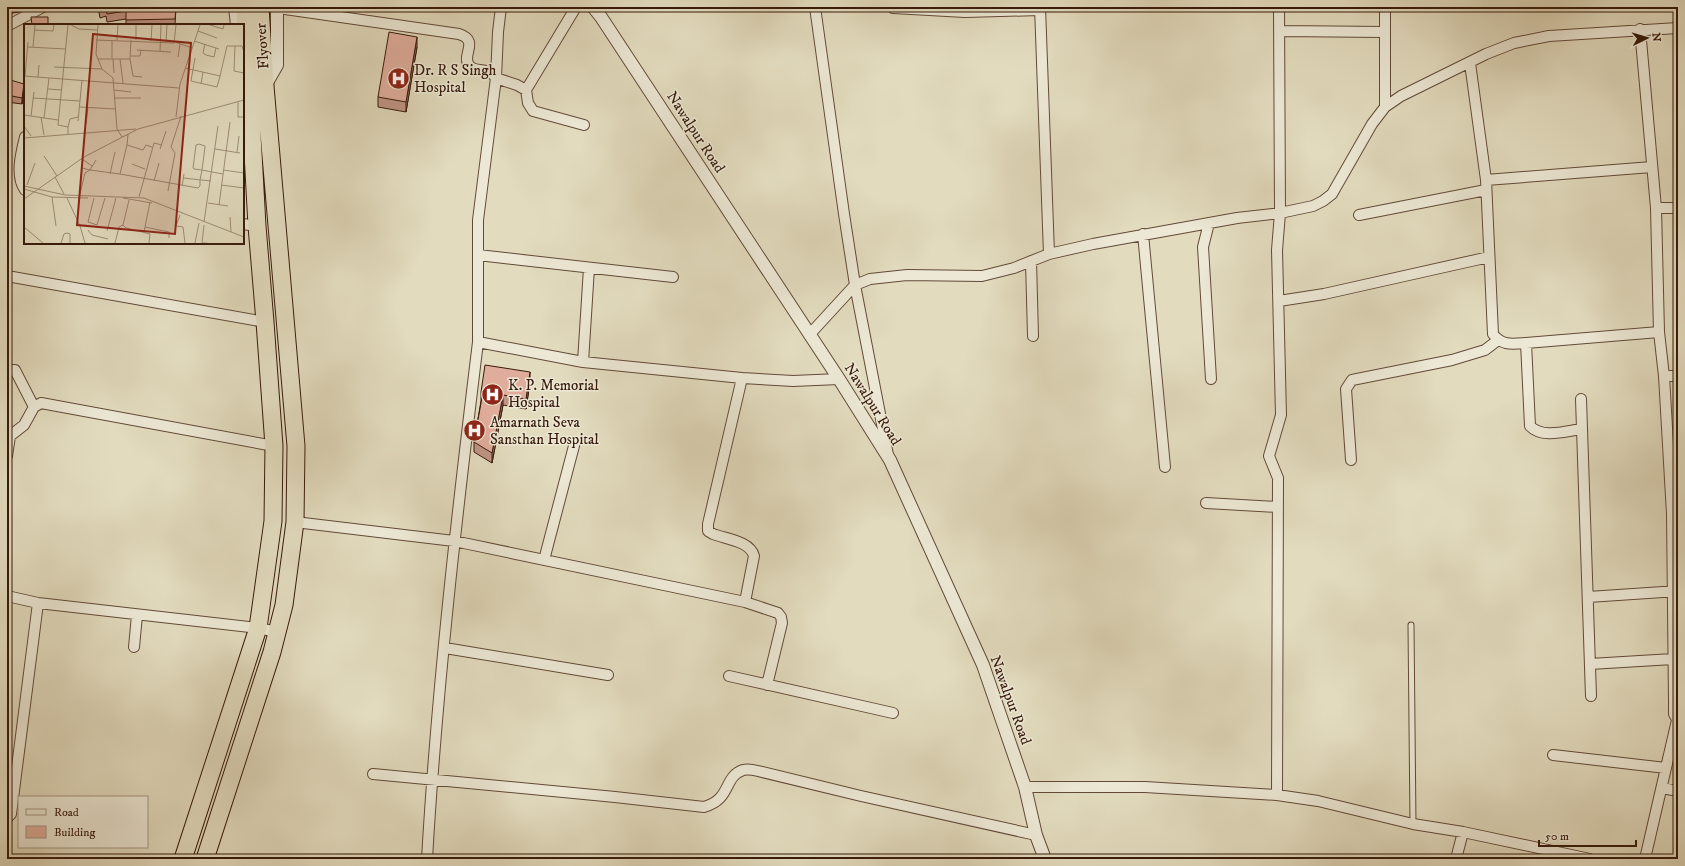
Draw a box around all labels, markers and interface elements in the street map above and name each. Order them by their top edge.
north arrow [1627,18,1667,58]
street label: Flyover [251,22,274,70]
inset map [24,24,244,244]
text: N [1649,32,1663,42]
place label: Dr. R S Singh Hospital [414,61,496,97]
hospital icon: Dr. R S Singh Hospital [386,66,412,92]
street label: Nawalpur Road [662,88,729,177]
street label: Nawalpur Road [840,360,906,449]
place label: K. P. Memorial Hospital [508,376,599,412]
hospital icon: K. P. Memorial Hospital [480,381,506,407]
place label: Amarnath Seva Sansthan Hospital [490,413,599,449]
hospital icon: Amarnath Seva Sansthan Hospital [462,418,488,444]
street label: Nawalpur Road [986,653,1036,748]
legend [18,796,148,848]
text: Road [54,805,79,820]
scale bar [1539,822,1636,848]
text: Building [54,825,95,840]
text: 50 m [1545,829,1569,844]

